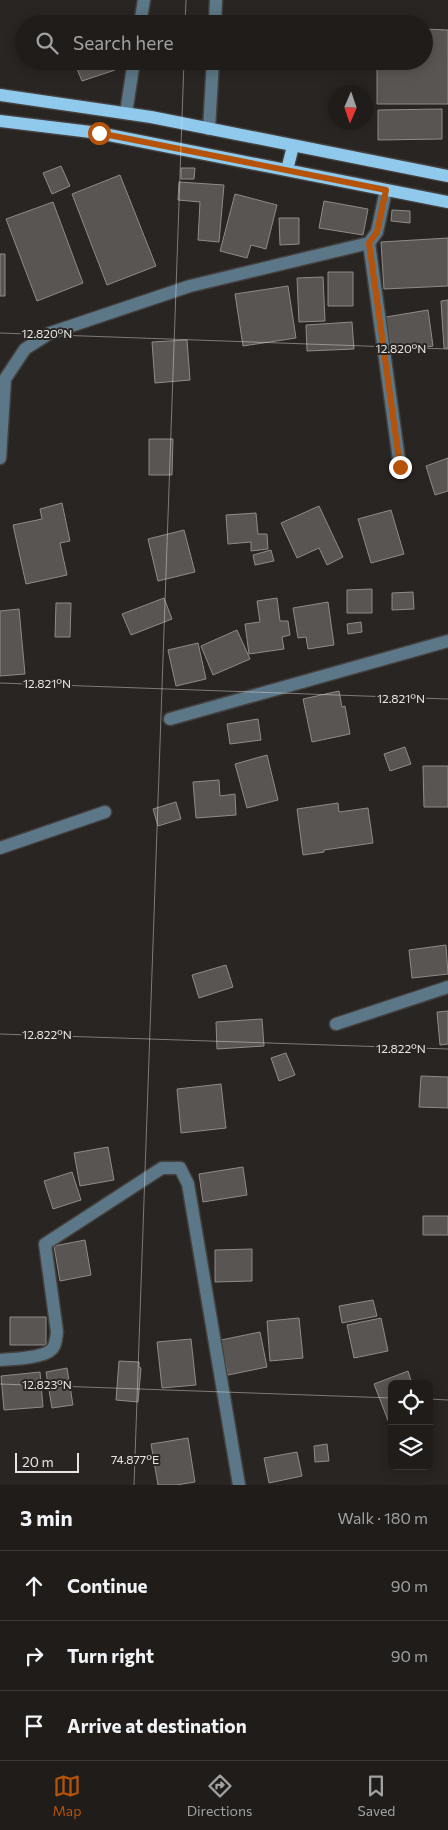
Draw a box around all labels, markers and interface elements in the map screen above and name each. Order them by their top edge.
search box [15,15,433,70]
icon: search [33,29,61,57]
text: Search here [73,31,173,54]
north arrow [328,85,373,130]
route start [88,122,111,145]
text: 12.820°N [22,326,72,340]
text: 12.820°N [376,341,426,355]
route end [389,456,412,479]
text: 12.821°N [23,676,71,690]
text: 12.821°N [377,691,425,705]
text: 12.822°N [22,1027,72,1041]
text: 12.822°N [376,1041,426,1055]
text: 12.823°N [22,1377,72,1391]
map controls [388,1380,433,1470]
button: locate [388,1380,433,1425]
button: layers [388,1425,433,1470]
scale bar [15,1450,79,1473]
text: 74.877°E [111,1452,159,1466]
text: 20 m [22,1453,54,1470]
text: 3 min [20,1505,73,1530]
text: Walk · 180 m [338,1508,428,1527]
icon: ahead [20,1572,48,1600]
text: Continue [67,1574,147,1597]
text: 90 m [391,1576,428,1595]
icon: right [20,1642,48,1670]
text: Turn right [67,1644,154,1667]
text: 90 m [391,1646,428,1665]
icon: arrive [20,1712,48,1740]
text: Arrive at destination [67,1714,247,1737]
tab: Map [53,1772,81,1819]
tab: Directions [187,1772,252,1819]
tab: Saved [358,1772,395,1819]

